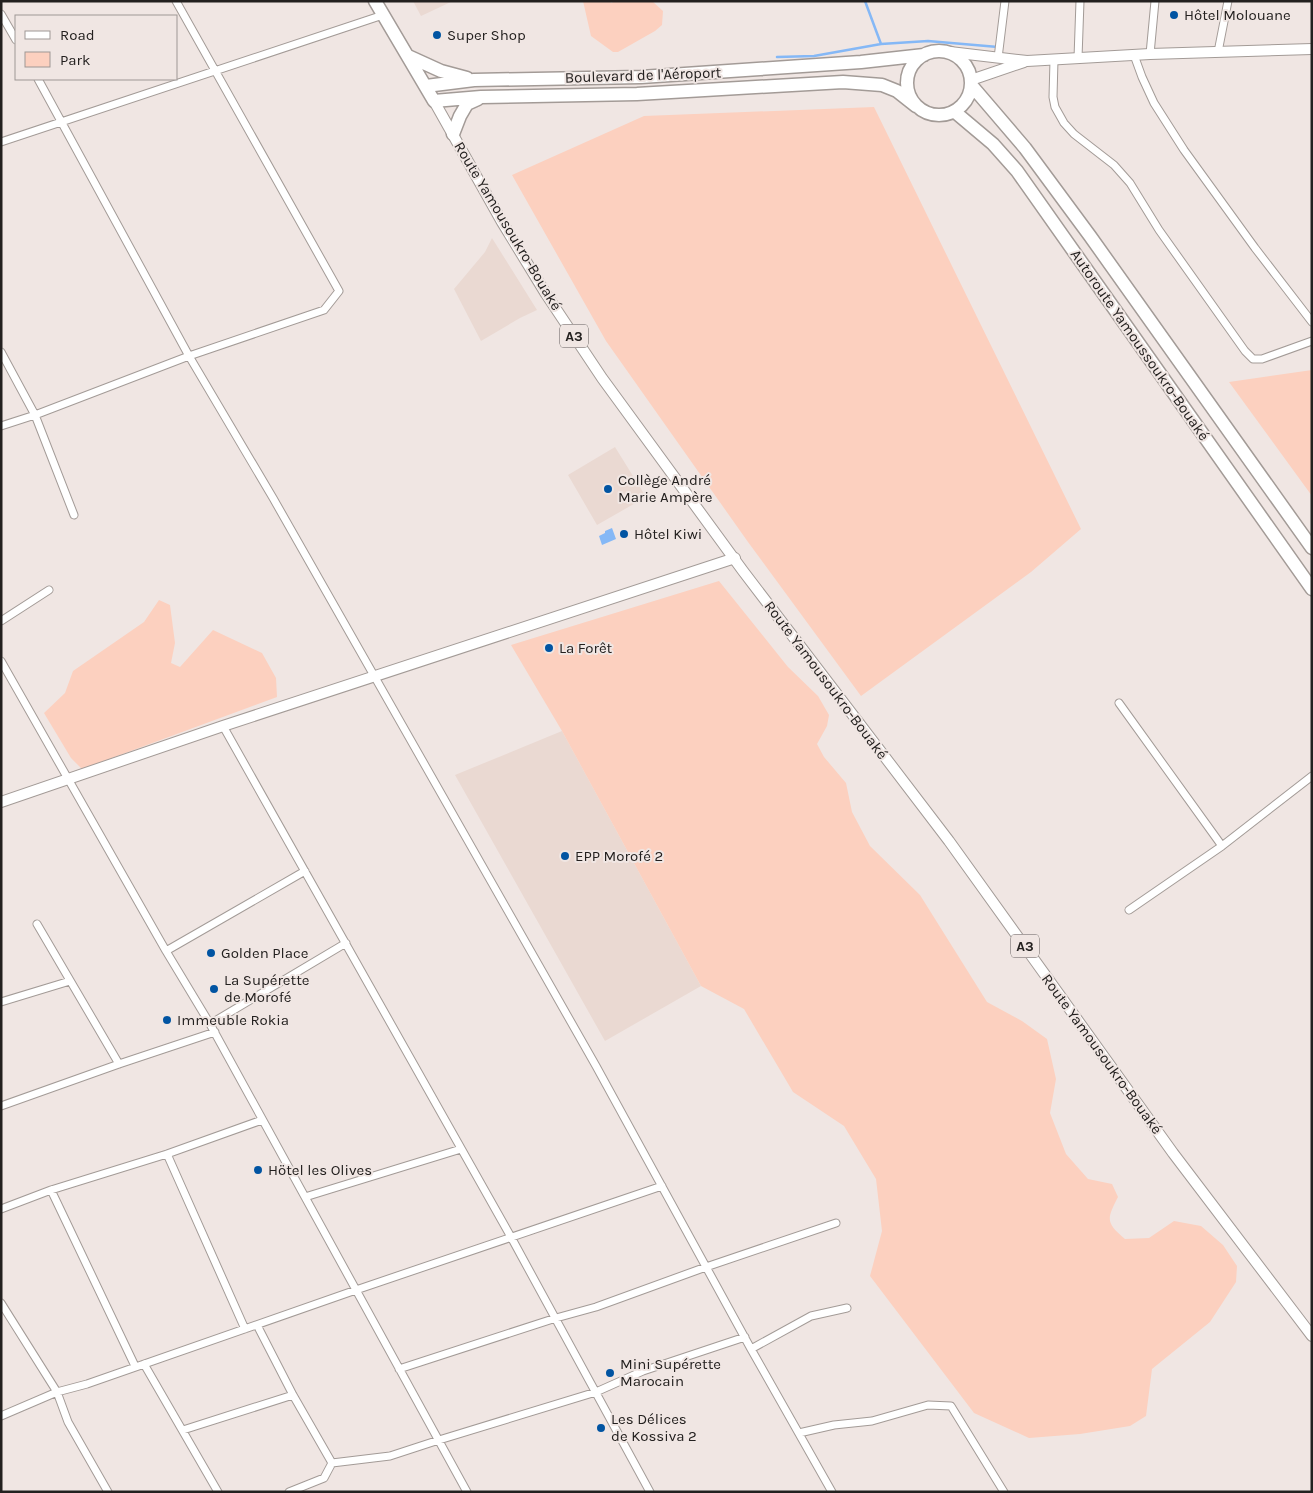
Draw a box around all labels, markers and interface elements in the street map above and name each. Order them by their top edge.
place label: Hôtel Molouane [1184,6,1291,24]
marker: Hôtel Molouane [1168,9,1180,21]
legend [15,15,178,80]
text: Road [60,26,95,44]
place label: Super Shop [447,26,526,44]
marker: Super Shop [431,29,443,41]
text: Park [60,51,90,69]
street label: Boulevard de l'Aéroport [564,63,722,87]
street label: Route Yamousoukro-Bouaké [450,138,566,314]
street label: Autoroute Yamoussoukro-Bouaké [1067,246,1213,444]
road number: A3 [560,324,588,348]
place label: Collège André Marie Ampère [618,471,712,506]
marker: Collège André Marie Ampère [602,483,614,495]
place label: Hôtel Kiwi [634,525,702,543]
marker: Hôtel Kiwi [618,528,630,540]
street label: Route Yamousoukro-Bouaké [761,597,891,763]
place label: La Forêt [559,639,613,657]
marker: La Forêt [543,642,555,654]
place label: EPP Morofé 2 [575,847,663,865]
marker: EPP Morofé 2 [559,850,571,862]
road number: A3 [1011,934,1039,958]
place label: Golden Place [221,944,308,962]
marker: Golden Place [205,947,217,959]
street label: Route Yamousoukro-Bouaké [1038,970,1166,1138]
place label: La Supérette de Morofé [224,971,310,1006]
marker: La Supérette de Morofé [208,983,220,995]
place label: Immeuble Rokia [177,1011,289,1029]
marker: Immeuble Rokia [161,1014,173,1026]
place label: Hötel les Olives [268,1161,372,1179]
marker: Hötel les Olives [252,1164,264,1176]
place label: Mini Supérette Marocain [620,1355,721,1390]
marker: Mini Supérette Marocain [604,1367,616,1379]
place label: Les Délices de Kossiva 2 [611,1410,697,1445]
marker: Les Délices de Kossiva 2 [595,1422,607,1434]

